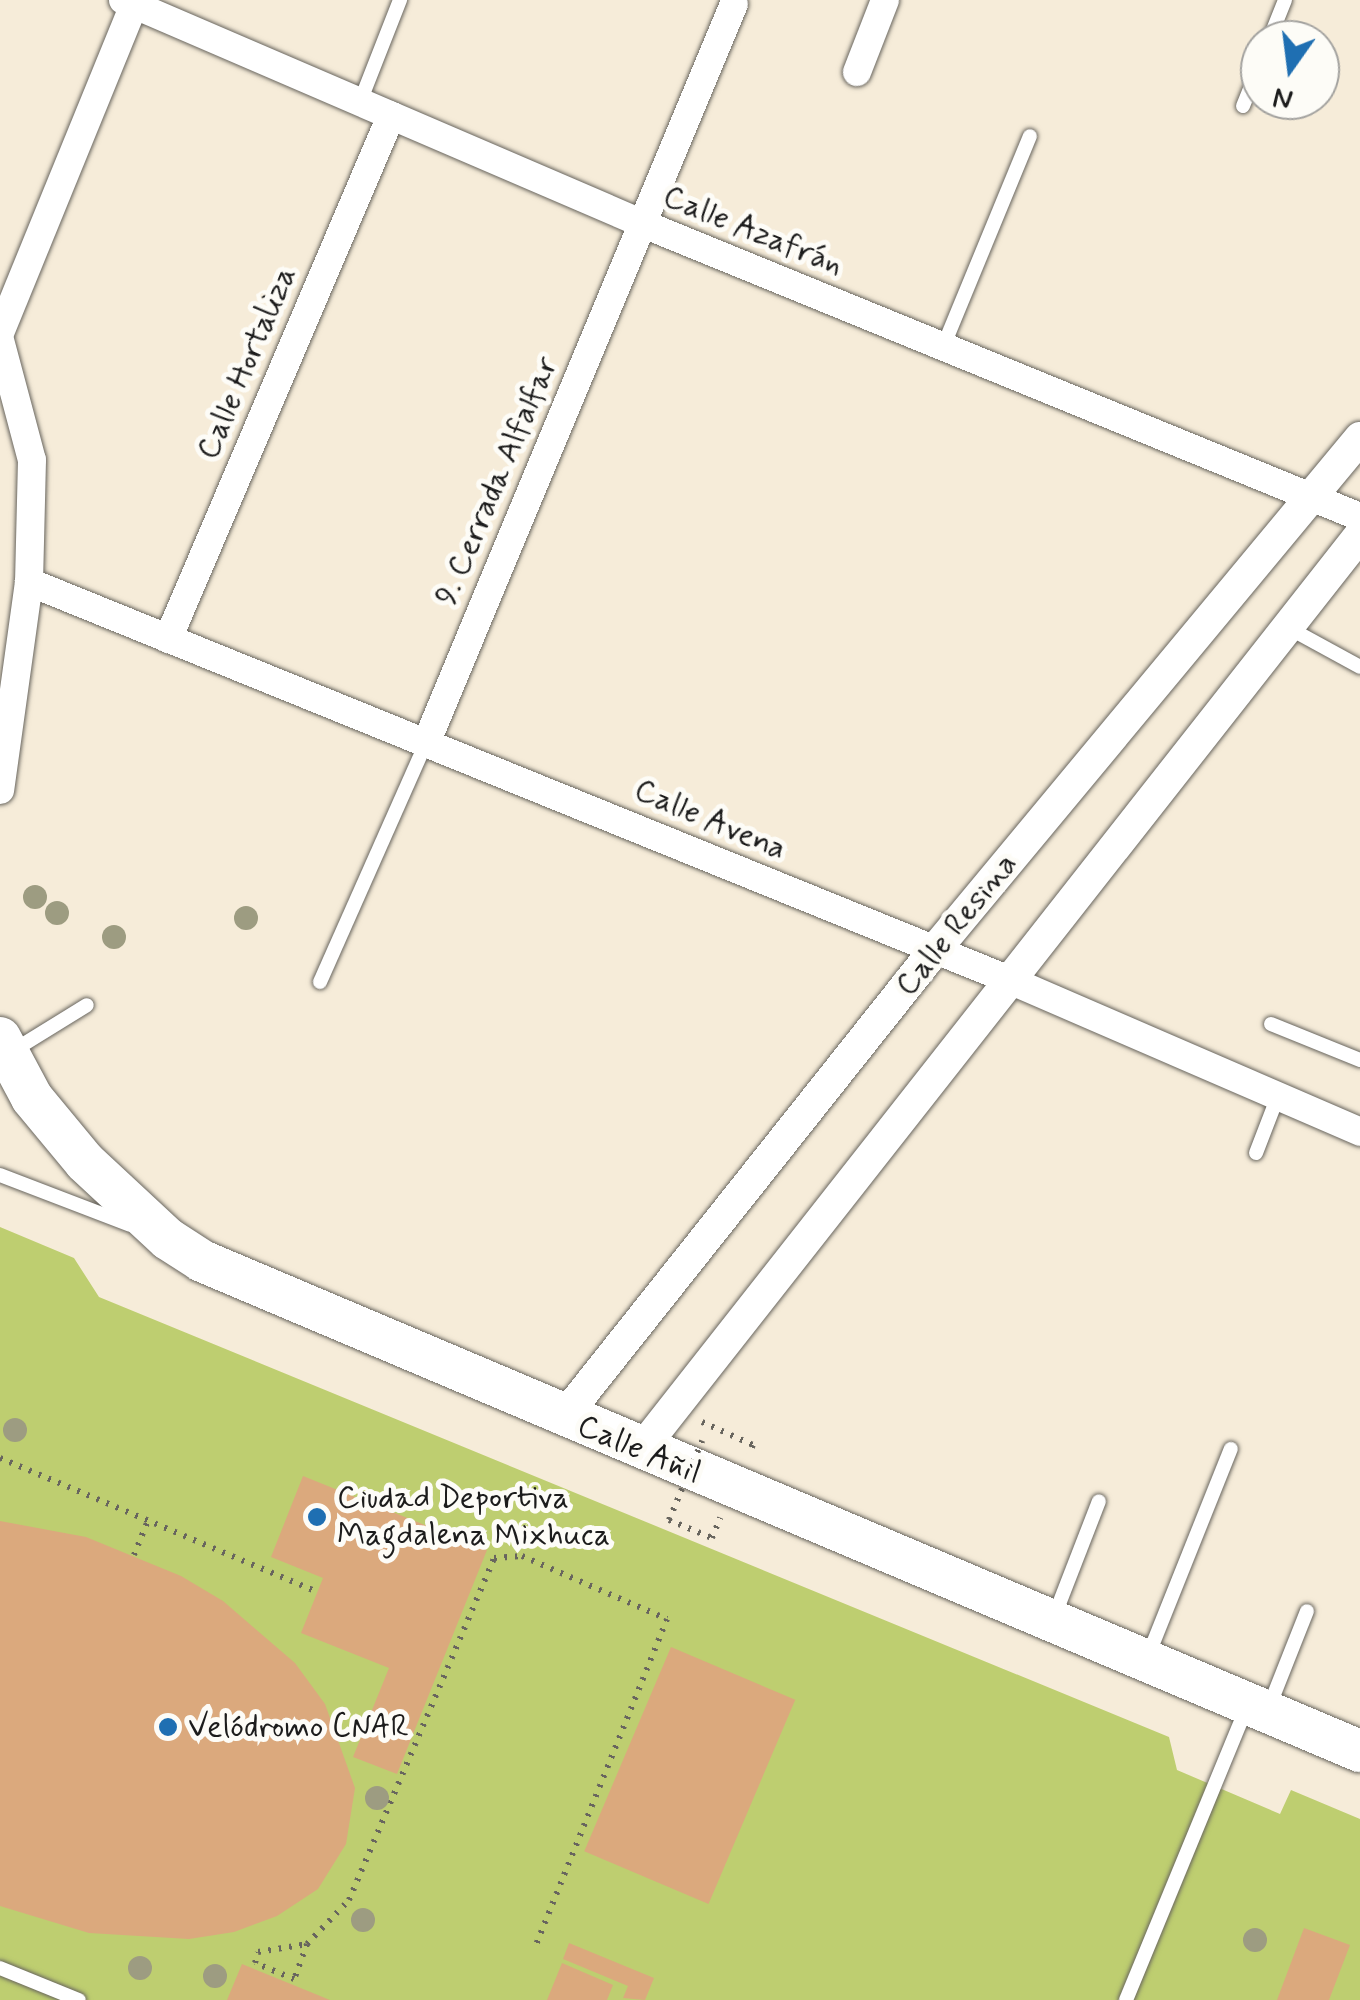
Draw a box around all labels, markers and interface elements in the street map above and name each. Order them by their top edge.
north arrow [1240,20,1340,120]
text: N [1270,77,1297,118]
street label: Calle Azafrán [658,178,848,284]
street label: Calle Hortaliza [189,261,305,465]
street label: 9. Cerrada Alfalfar [427,351,567,611]
street label: Calle Avena [628,771,792,869]
street label: Calle Resina [886,844,1028,1006]
street label: Calle Añil [571,1407,707,1493]
place label: Ciudad Deportiva Magdalena Mixhuca [337,1480,604,1555]
marker: Ciudad Deportiva Magdalena Mixhuca [306,1506,328,1528]
place label: Velódromo CNAR [188,1708,419,1746]
marker: Velódromo CNAR [157,1716,179,1738]

